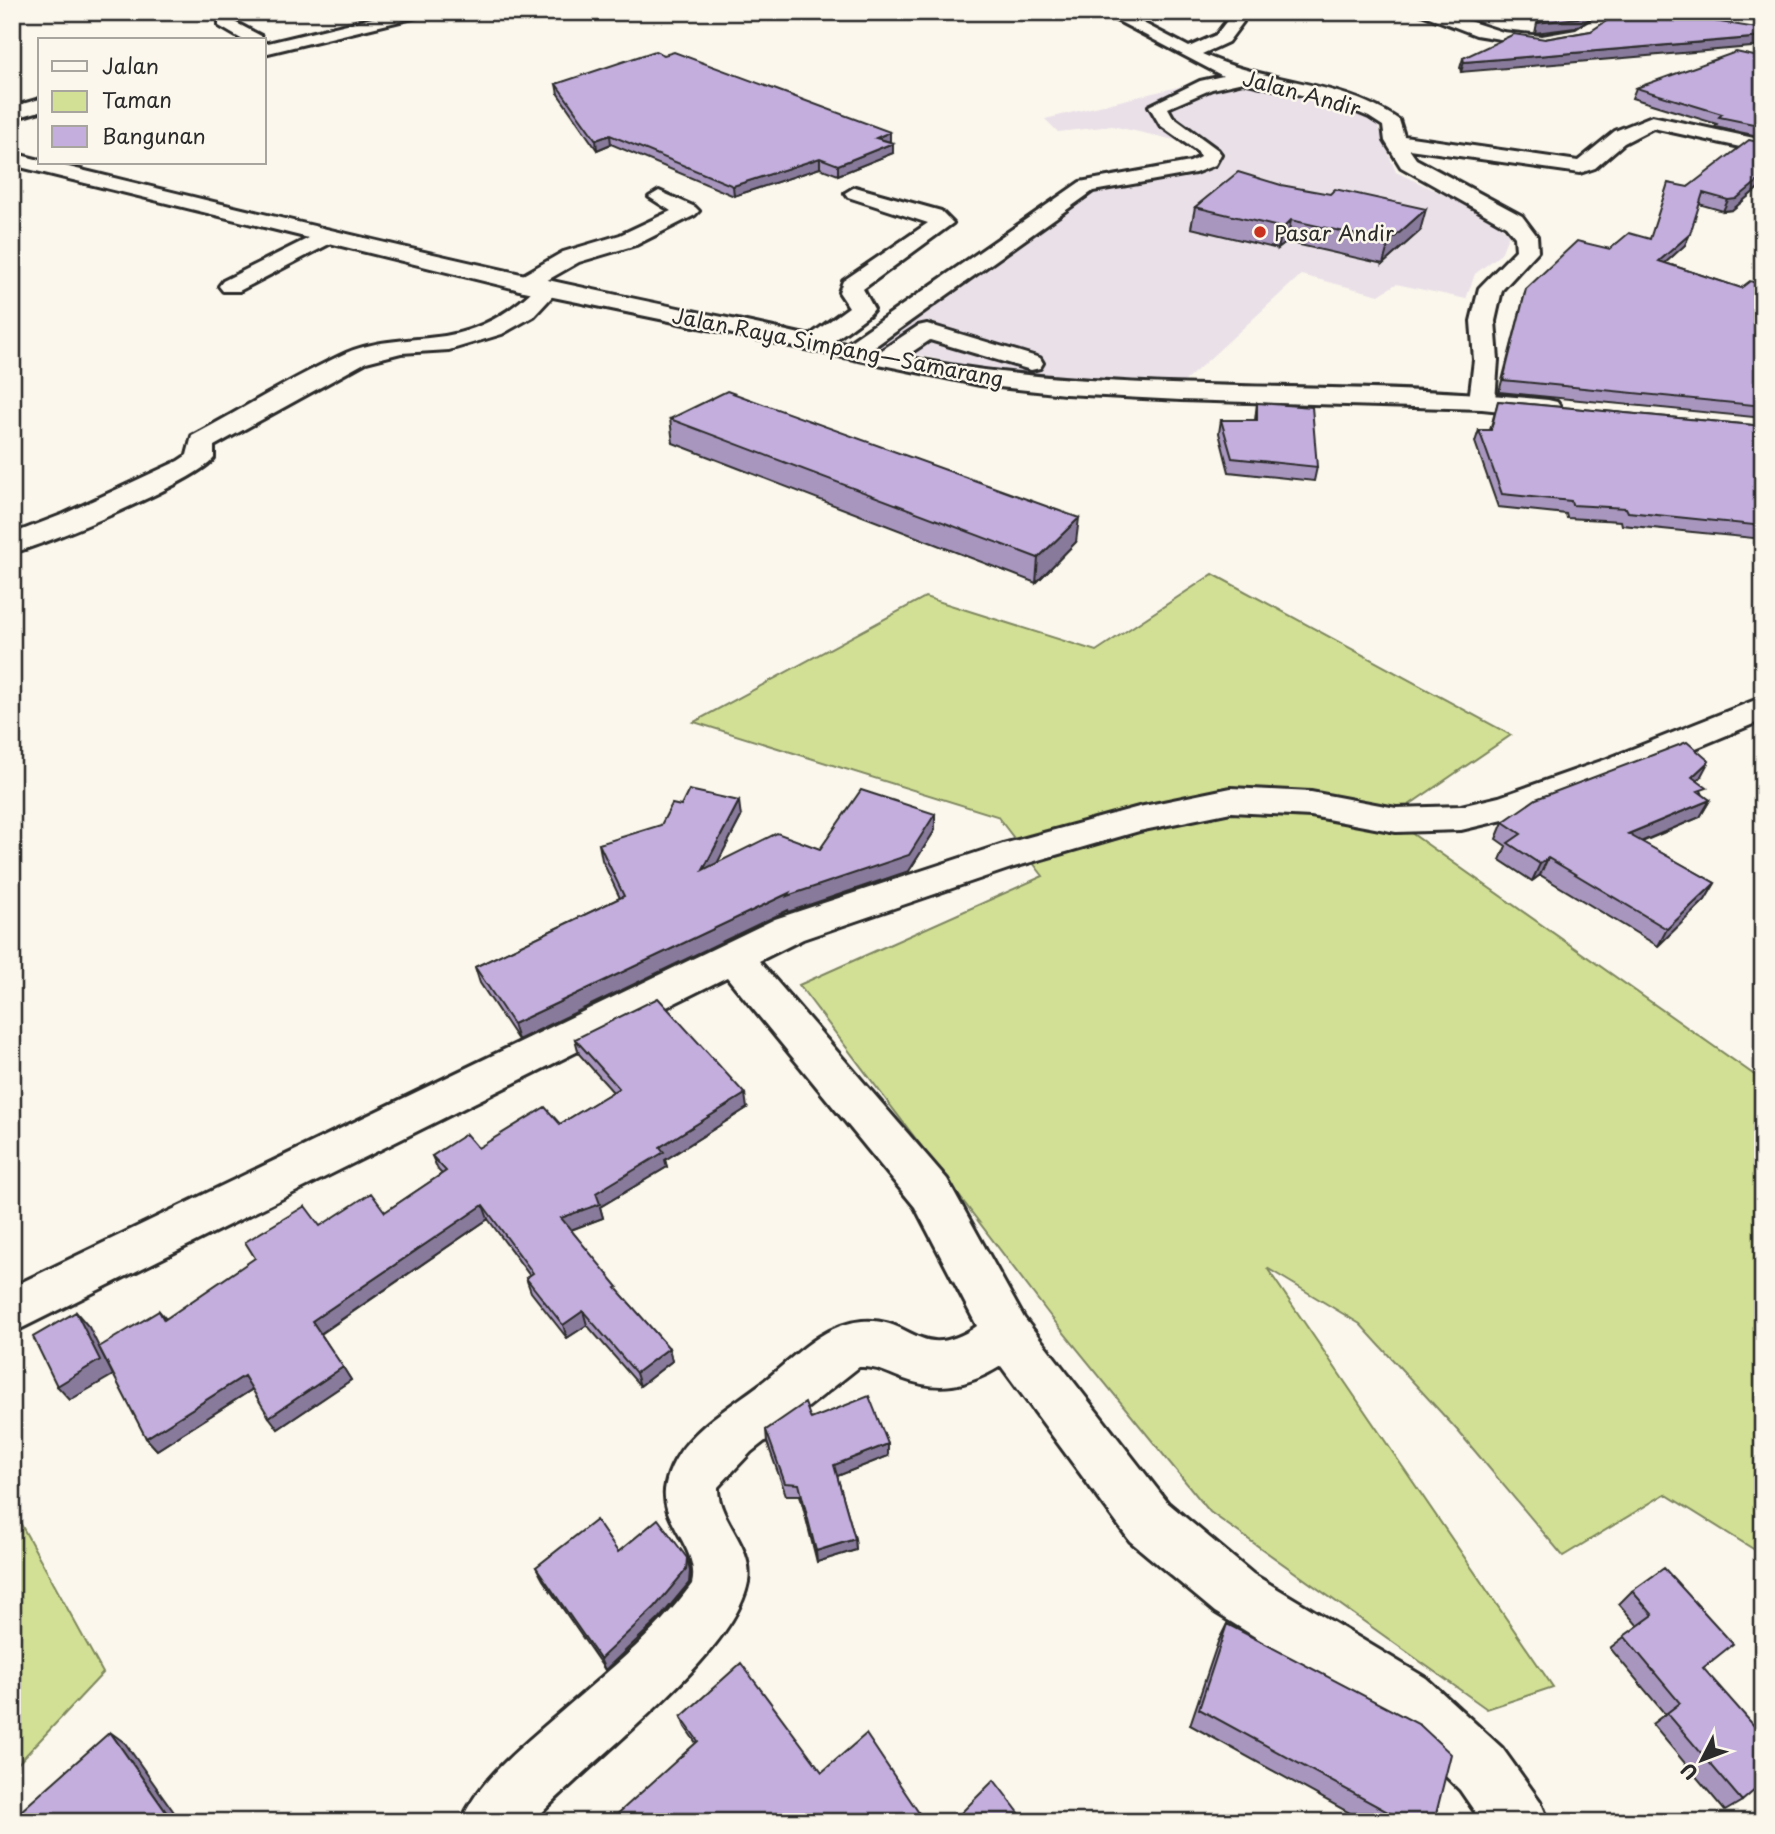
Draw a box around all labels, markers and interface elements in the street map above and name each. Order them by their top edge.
legend [38,38,266,164]
text: Jalan [102,49,159,81]
street label: Jalan Andir [1239,61,1365,123]
text: Taman [102,83,172,115]
text: Bangunan [102,119,206,151]
place label: Pasar Andir [1274,216,1394,248]
marker: Pasar Andir [1252,224,1268,240]
street label: Jalan Raya Simpang—Samarang [670,298,1006,394]
north arrow [1666,1726,1736,1796]
text: U [1673,1757,1704,1787]

